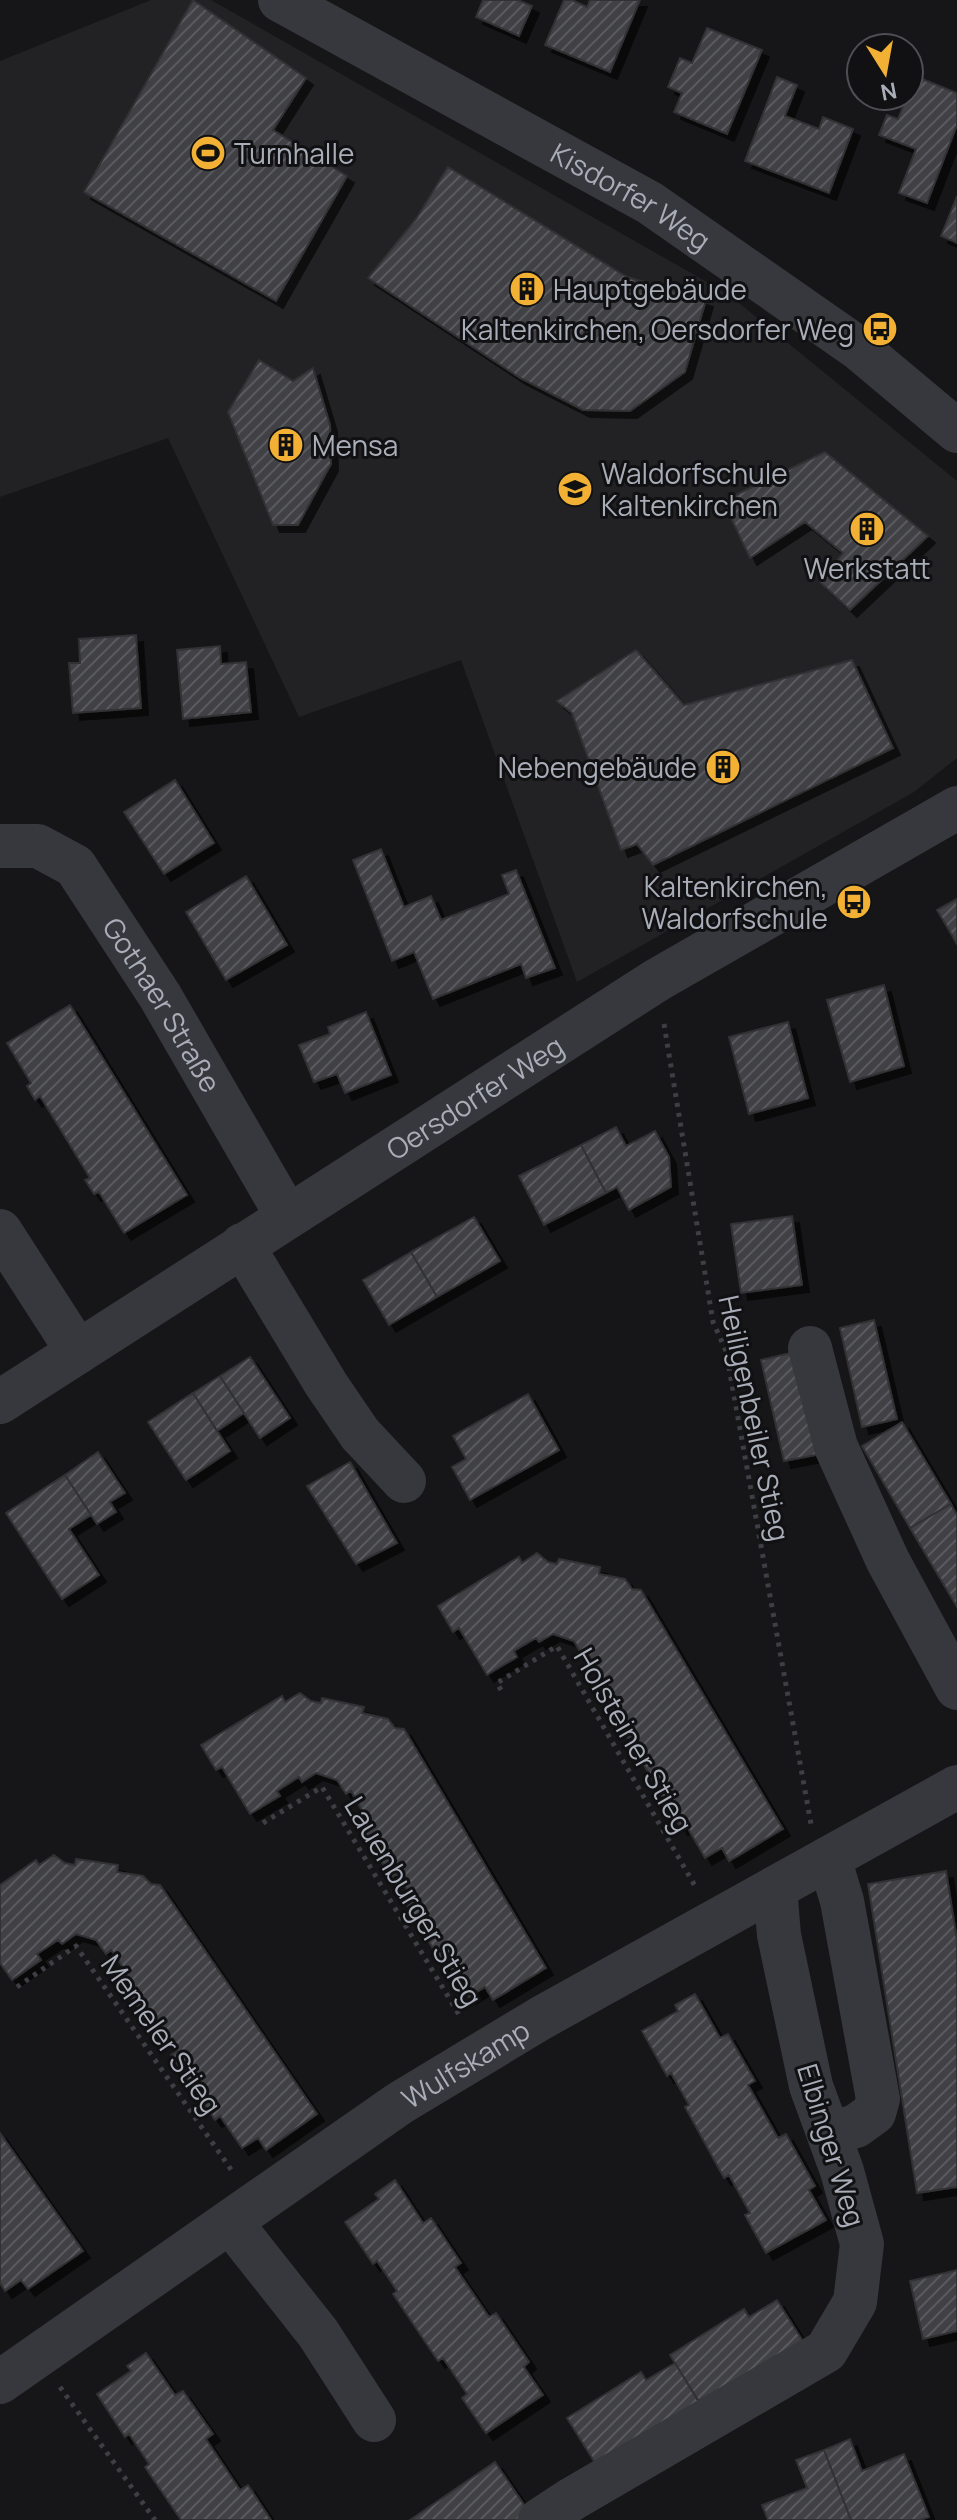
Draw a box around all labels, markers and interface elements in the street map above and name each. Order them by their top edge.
north arrow [845,32,925,112]
text: N [878,75,899,108]
street label: Kisdorfer Weg [544,133,718,259]
sports icon: Turnhalle [189,134,227,172]
place label: Turnhalle [234,134,354,172]
building icon: Hauptgebäude [508,270,546,308]
place label: Hauptgebäude [553,270,747,308]
place label: Kaltenkirchen, Oersdorfer Weg [461,310,854,348]
bus stop icon: Kaltenkirchen, Oersdorfer Weg [861,310,899,348]
building icon: Mensa [267,426,305,464]
place label: Mensa [312,426,398,464]
place label: Waldorfschule Kaltenkirchen [601,454,788,524]
school or university icon: Waldorfschule Kaltenkirchen [556,470,594,508]
building icon: Werkstatt [848,510,886,548]
place label: Werkstatt [804,549,930,587]
place label: Nebengebäude [498,748,697,786]
building icon: Nebengebäude [704,748,742,786]
place label: Kaltenkirchen, Waldorfschule [641,867,828,937]
bus stop icon: Kaltenkirchen, Waldorfschule [835,883,873,921]
street label: Gothaer Straße [94,910,230,1099]
street label: Oersdorfer Weg [379,1026,570,1168]
street label: Heiligenbeiler Stieg [710,1292,800,1544]
street label: Holsteiner Stieg [566,1641,702,1839]
street label: Lauenburger Stieg [336,1789,492,2013]
street label: Memeler Stieg [93,1947,231,2121]
street label: Wulfskamp [394,2010,536,2117]
street label: Elbinger Weg [789,2059,875,2231]

